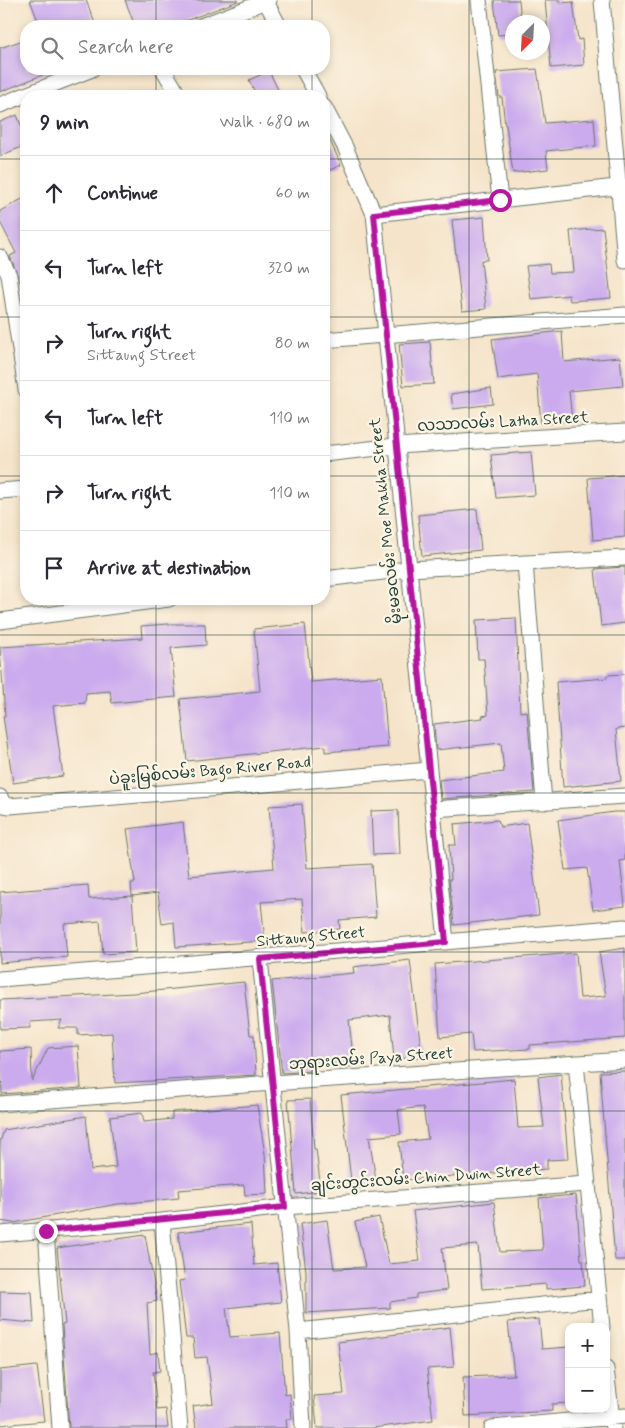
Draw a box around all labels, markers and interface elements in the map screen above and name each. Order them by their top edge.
north arrow [505,15,550,60]
search box [20,20,330,75]
icon: search [38,34,66,62]
text: Search here [78,35,174,60]
text: 9 min [40,109,89,137]
text: Walk · 680 m [219,112,310,133]
icon: ahead [40,179,68,207]
text: Continue [87,181,158,206]
text: 60 m [276,183,310,204]
route start [489,189,512,212]
icon: left [40,254,68,282]
text: Turn left [87,256,163,281]
text: 320 m [268,258,310,279]
text: Turn right [87,320,171,345]
icon: right [40,329,68,357]
text: 80 m [275,333,310,354]
text: Sittaung Street [87,345,196,366]
icon: left [40,404,68,432]
street label: လသာလမ်း Latha Street [416,405,590,437]
text: Turn left [87,406,163,431]
text: 110 m [269,408,310,429]
street label: မိုးမခလမ်း Moe Makha Street [363,416,410,625]
icon: right [40,479,68,507]
text: Turn right [87,481,171,506]
text: 110 m [269,483,310,504]
icon: arrive [40,554,68,582]
text: Arrive at destination [87,556,251,581]
street label: ပဲခူးမြစ်လမ်း Bago River Road [108,750,312,793]
street label: Sittaung Street [256,922,367,953]
street label: ဘုရားလမ်း Paya Street [288,1041,455,1078]
street label: ချင်းတွင်းလမ်း Chin Dwin Street [310,1157,543,1199]
route end [35,1220,58,1243]
map controls [565,1323,610,1413]
button: + [565,1323,610,1368]
button: − [565,1368,610,1413]

